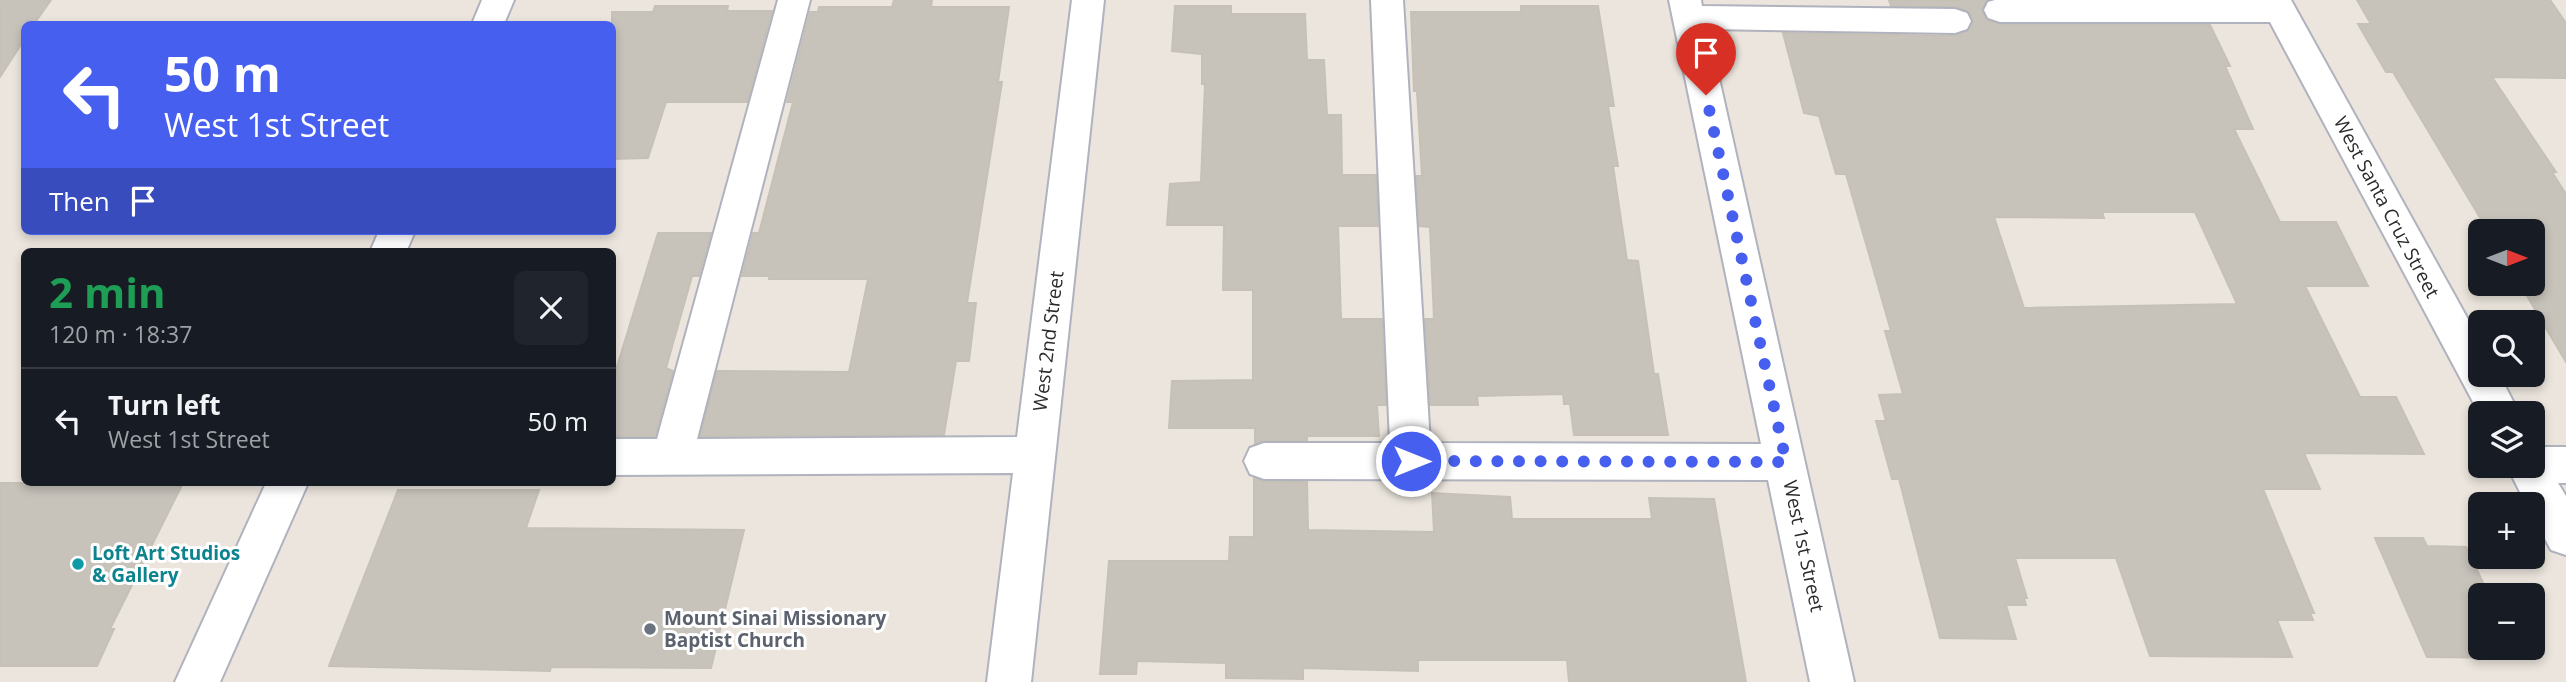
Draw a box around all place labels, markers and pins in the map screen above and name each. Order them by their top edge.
pin [1676,23,1736,95]
place label: Loft Art Studios & Gallery [92,540,240,588]
marker: Loft Art Studios & Gallery [70,556,86,572]
place label: Mount Sinai Missionary Baptist Church [664,605,887,653]
marker: Mount Sinai Missionary Baptist Church [642,621,658,637]

